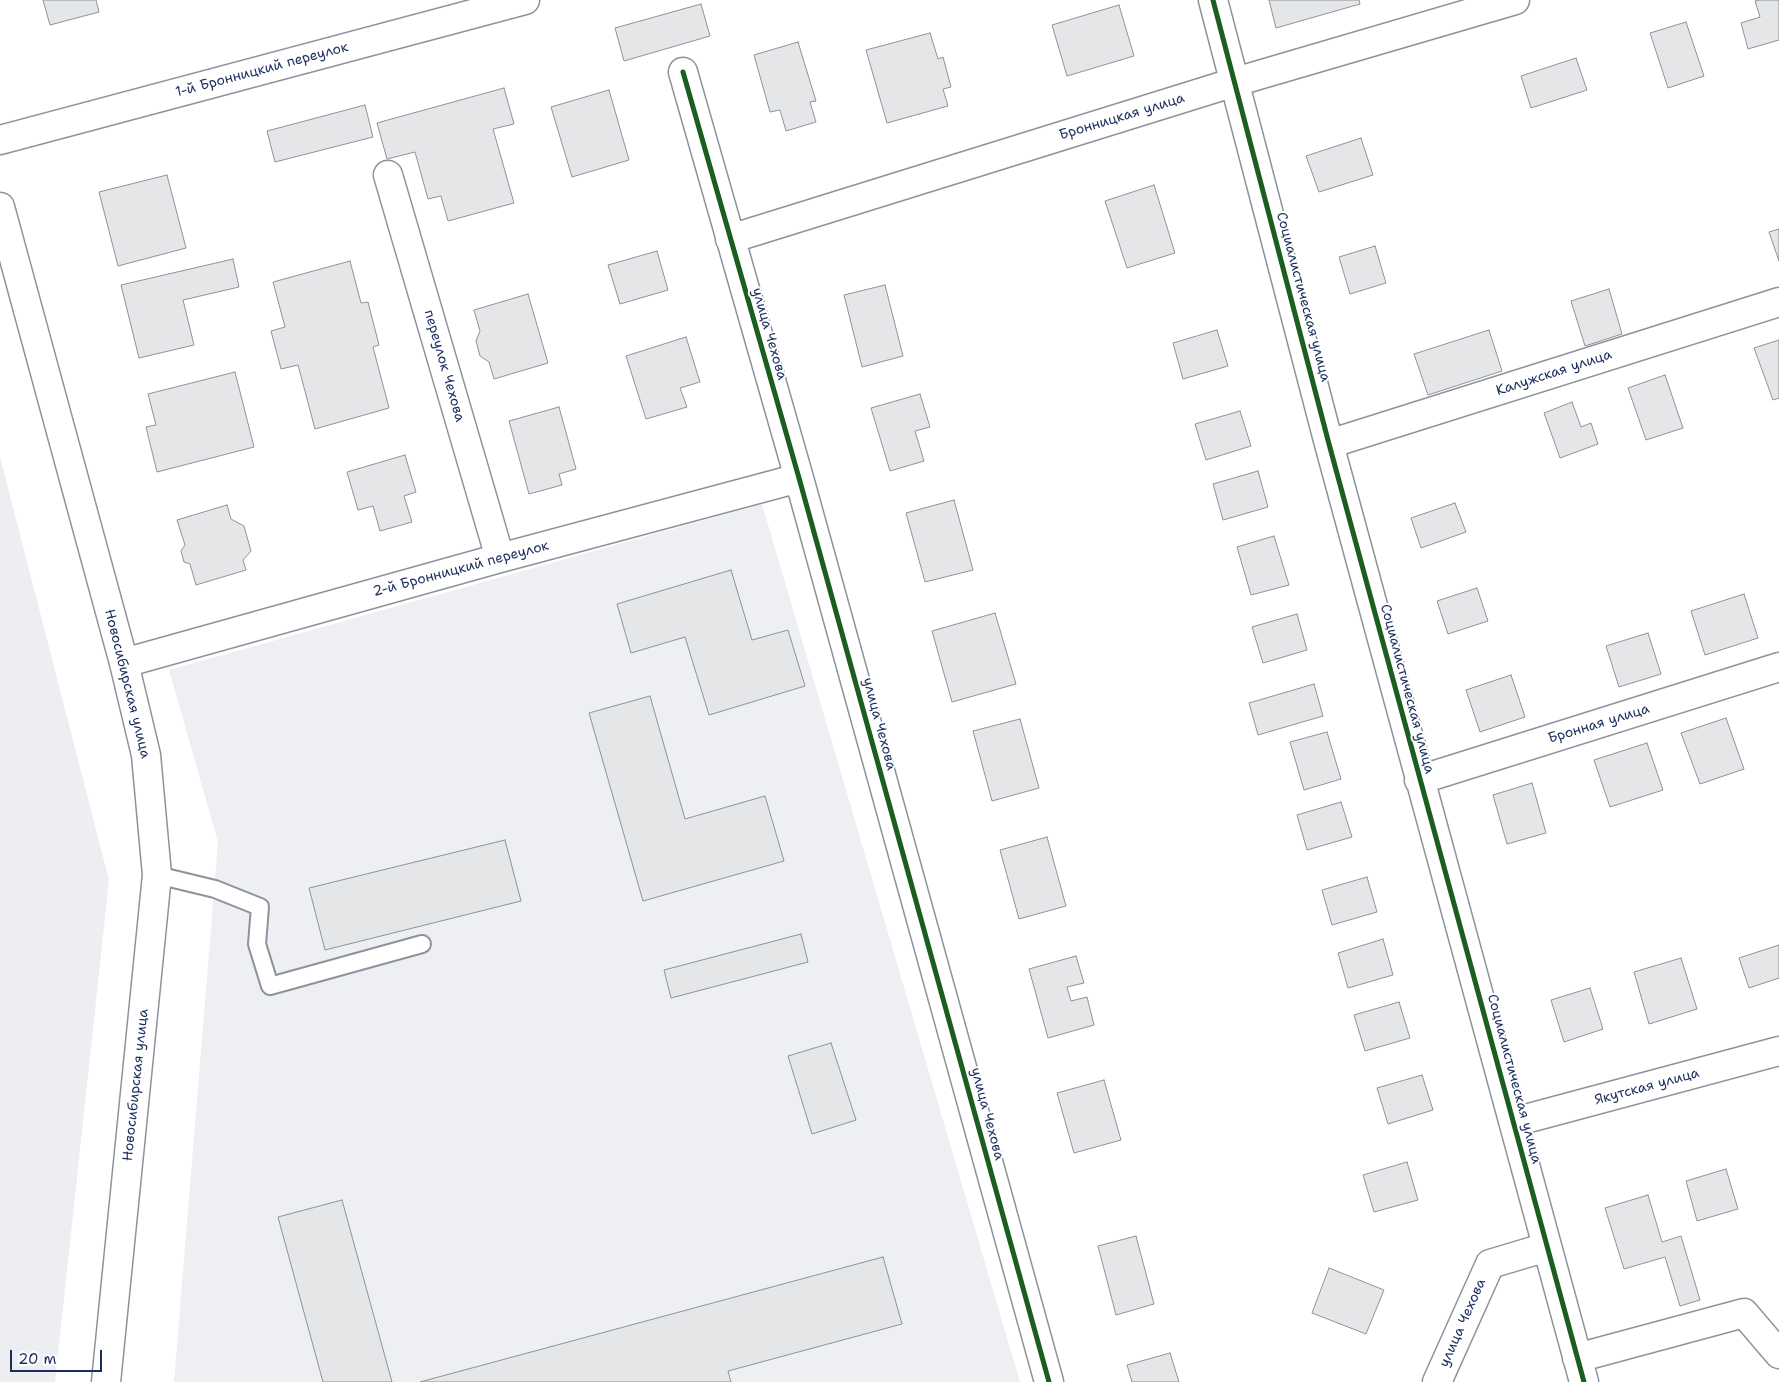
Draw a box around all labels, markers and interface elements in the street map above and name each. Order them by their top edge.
street label: 1-й Бронницкий переулок [174,39,350,101]
street label: Бронницкая улица [1057,90,1187,144]
street label: Социалистическая улица [1272,210,1334,384]
street label: улица Чехова [748,286,790,382]
street label: переулок Чехова [420,308,468,424]
street label: Калужская улица [1494,346,1614,400]
street label: 2-й Бронницкий переулок [371,537,551,601]
street label: Социалистическая улица [1376,602,1438,776]
street label: Новосибирская улица [100,608,154,760]
street label: улица Чехова [859,676,899,772]
street label: Бронная улица [1546,701,1652,747]
street label: Социалистическая улица [1483,992,1545,1166]
street label: Новосибирская улица [120,1008,152,1162]
street label: Якутская улица [1593,1065,1701,1109]
street label: улица Чехова [967,1066,1007,1162]
street label: улица Чехова [1436,1276,1490,1370]
scale bar [12,1340,105,1372]
text: 20 m [18,1349,57,1369]

